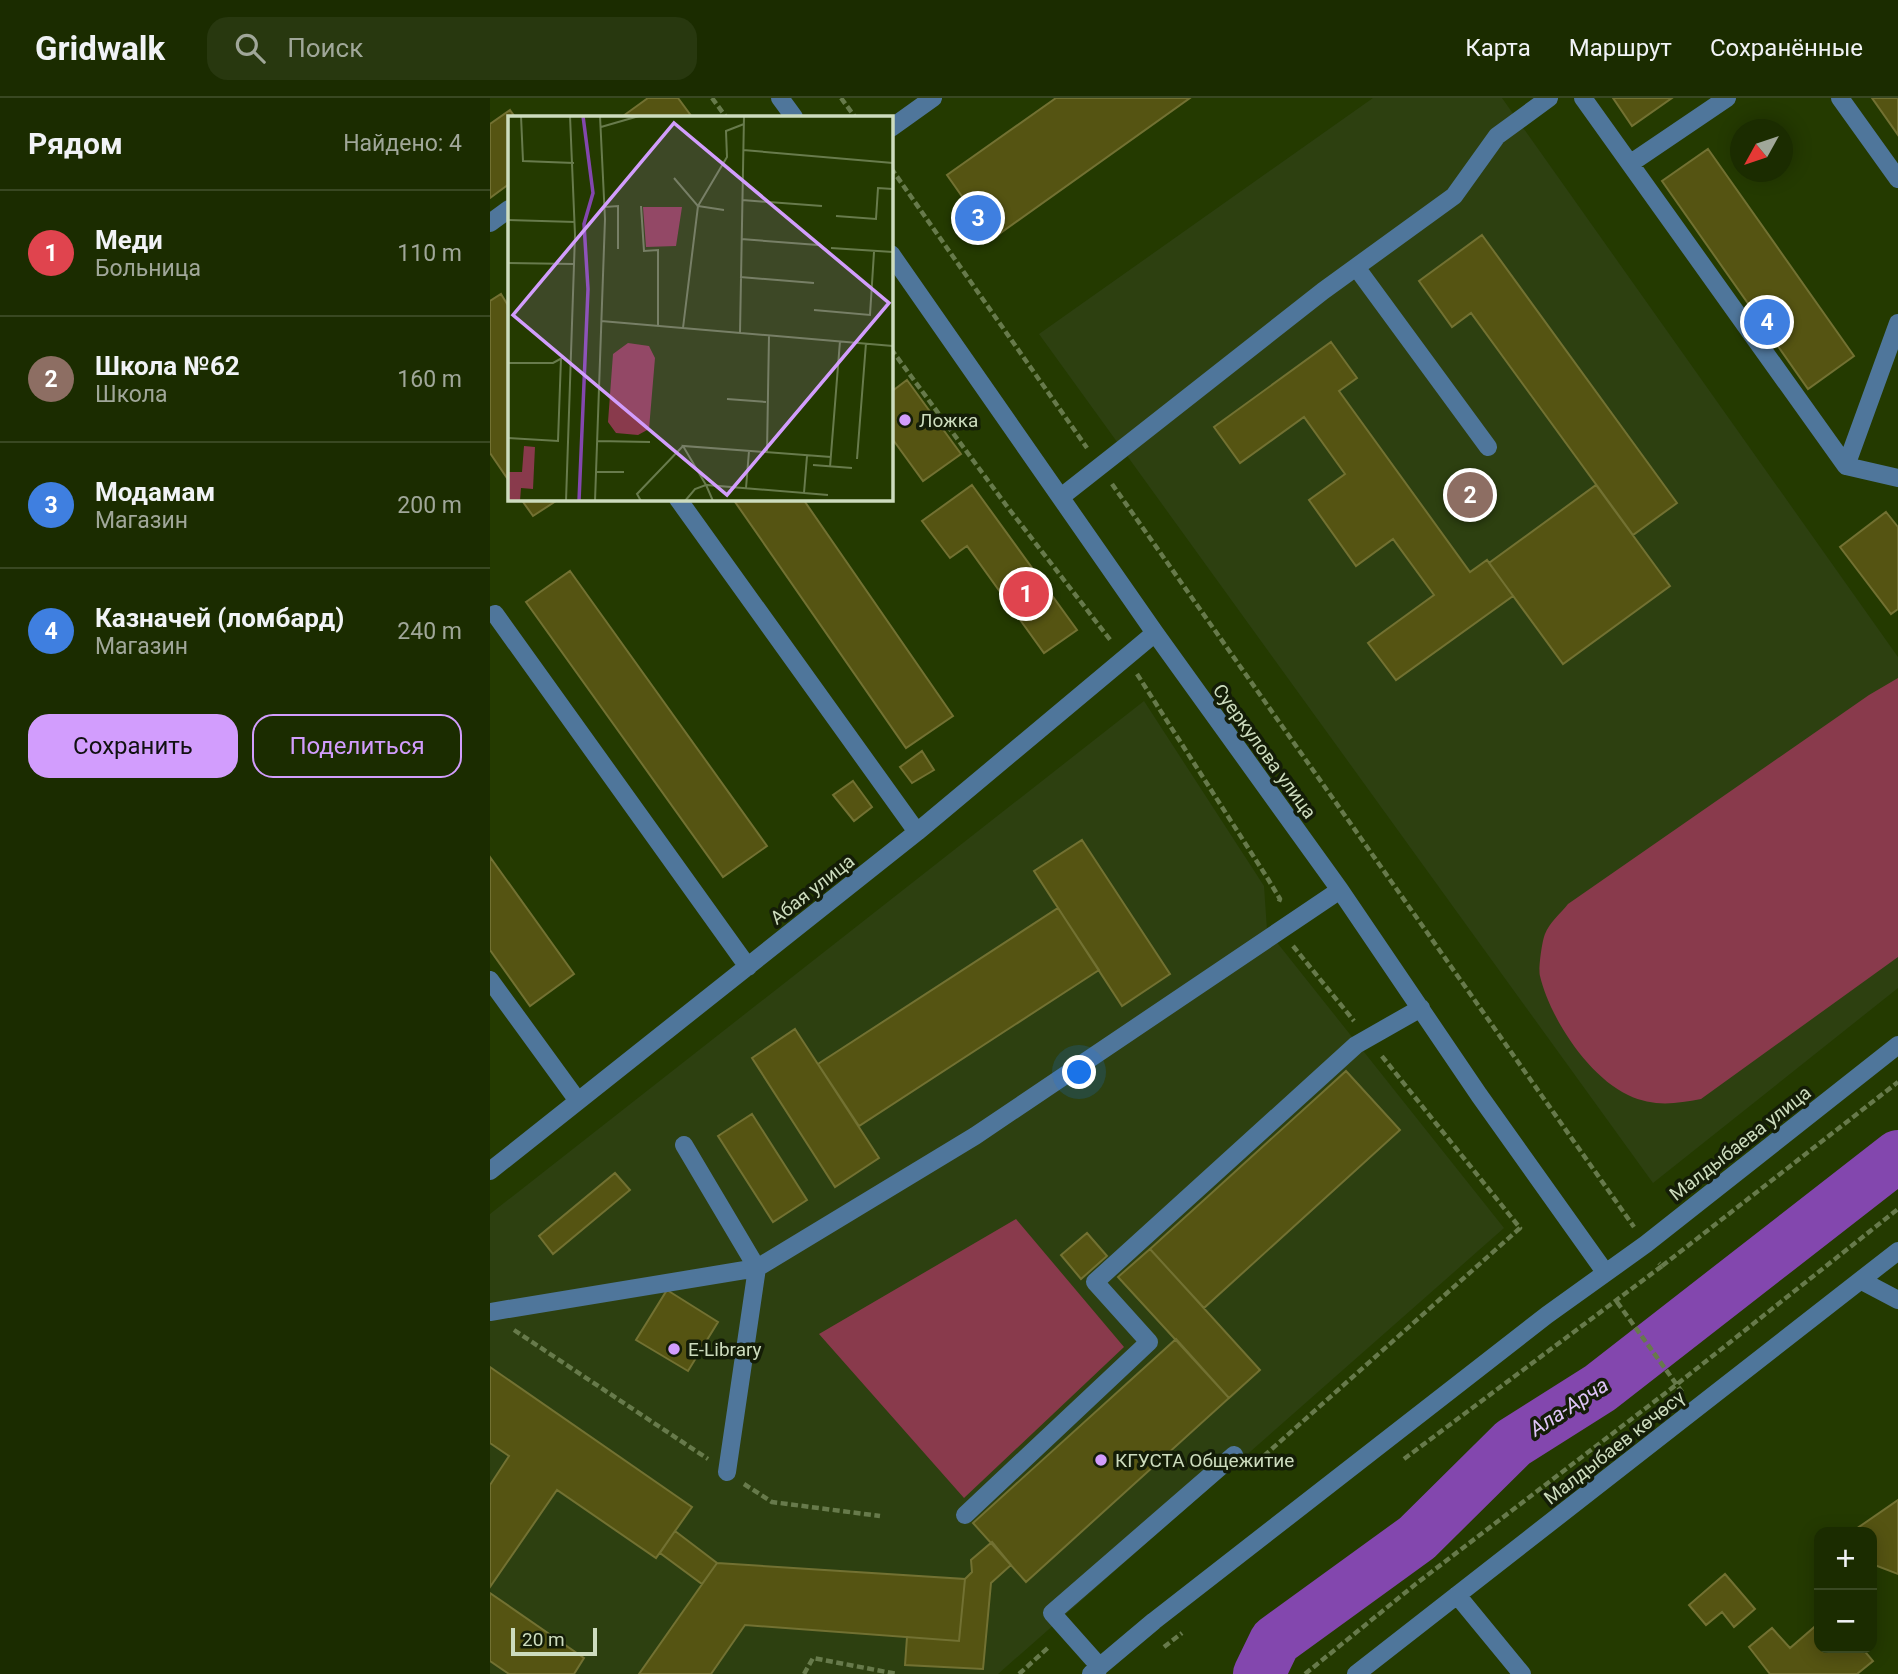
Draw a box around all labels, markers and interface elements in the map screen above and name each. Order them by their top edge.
search box [207,17,697,80]
text: Gridwalk [35,29,165,68]
icon: search [231,29,269,67]
text: Поиск [287,33,363,63]
text: Карта [1465,34,1531,62]
text: Маршрут [1569,34,1672,62]
text: Сохранённые [1710,34,1863,62]
inset map [508,116,892,500]
north arrow [1730,119,1793,182]
text: Рядом [28,126,123,161]
text: Найдено: 4 [343,130,462,157]
pin: 3 [955,192,1001,244]
text: Меди [95,225,163,255]
text: 1 [44,240,58,267]
text: 110 m [397,240,462,267]
text: Больница [95,255,201,282]
pin: 4 [1744,296,1790,348]
text: Школа №62 [95,351,240,381]
text: 2 [44,366,58,393]
text: 160 m [397,366,462,393]
text: Школа [95,381,168,408]
place label: Ложка [919,409,978,432]
marker: Ложка [897,412,913,428]
pin: 2 [1447,469,1493,521]
text: Модамам [95,477,215,507]
text: 3 [44,492,58,519]
text: 200 m [397,492,462,519]
text: Магазин [95,507,188,534]
pin: 1 [1003,568,1049,620]
text: Казначей (ломбард) [95,603,344,633]
text: 4 [44,618,58,645]
text: 240 m [397,618,462,645]
text: Магазин [95,633,188,660]
street label: Суеркулова улица [1208,680,1321,823]
button: Сохранить [28,714,238,778]
button: Поделиться [252,714,462,778]
street label: Абая улица [766,849,859,929]
your location [1062,1055,1096,1089]
street label: Малдыбаева улица [1665,1081,1816,1206]
place label: E-Library [688,1338,762,1361]
marker: E-Library [666,1341,682,1357]
water label: Ала-Арча [1524,1373,1613,1442]
street label: Малдыбаев көчөсү [1539,1385,1690,1509]
place label: КГУСТА Общежитие [1115,1449,1294,1472]
marker: КГУСТА Общежитие [1093,1452,1109,1468]
map controls [1814,1527,1877,1653]
button: + [1814,1527,1877,1590]
button: − [1814,1590,1877,1653]
scale bar [511,1625,597,1657]
text: 20 m [522,1628,565,1651]

